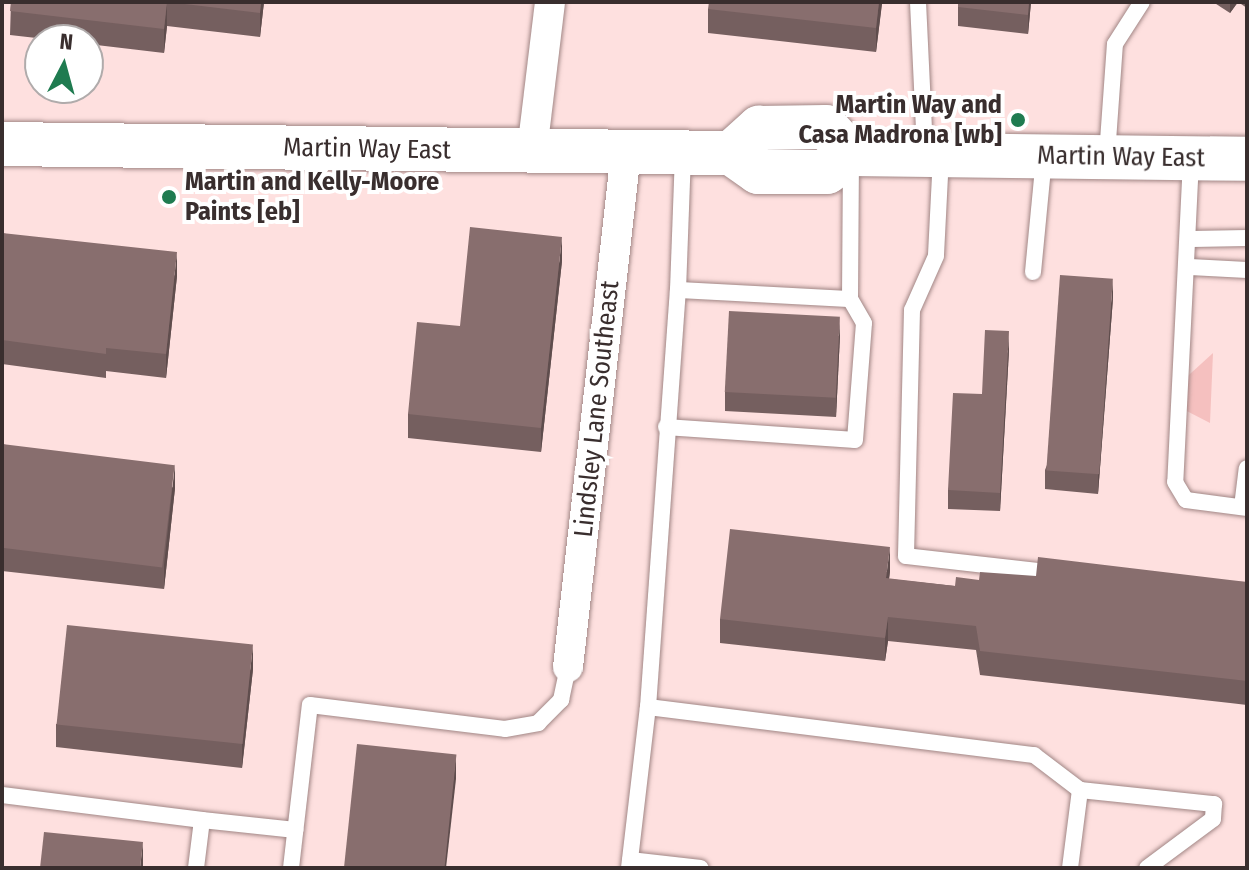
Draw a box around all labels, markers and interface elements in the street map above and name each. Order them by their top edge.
north arrow [24,24,104,104]
text: N [58,28,74,56]
place label: Martin Way and Casa Madrona [wb] [798,89,1002,150]
marker: Martin Way and Casa Madrona [wb] [1009,111,1027,129]
street label: Martin Way East [283,132,451,166]
street label: Martin Way East [1037,140,1205,174]
place label: Martin and Kelly-Moore Paints [eb] [185,166,439,228]
marker: Martin and Kelly-Moore Paints [eb] [160,188,178,206]
street label: Lindsley Lane Southeast [568,279,626,539]

